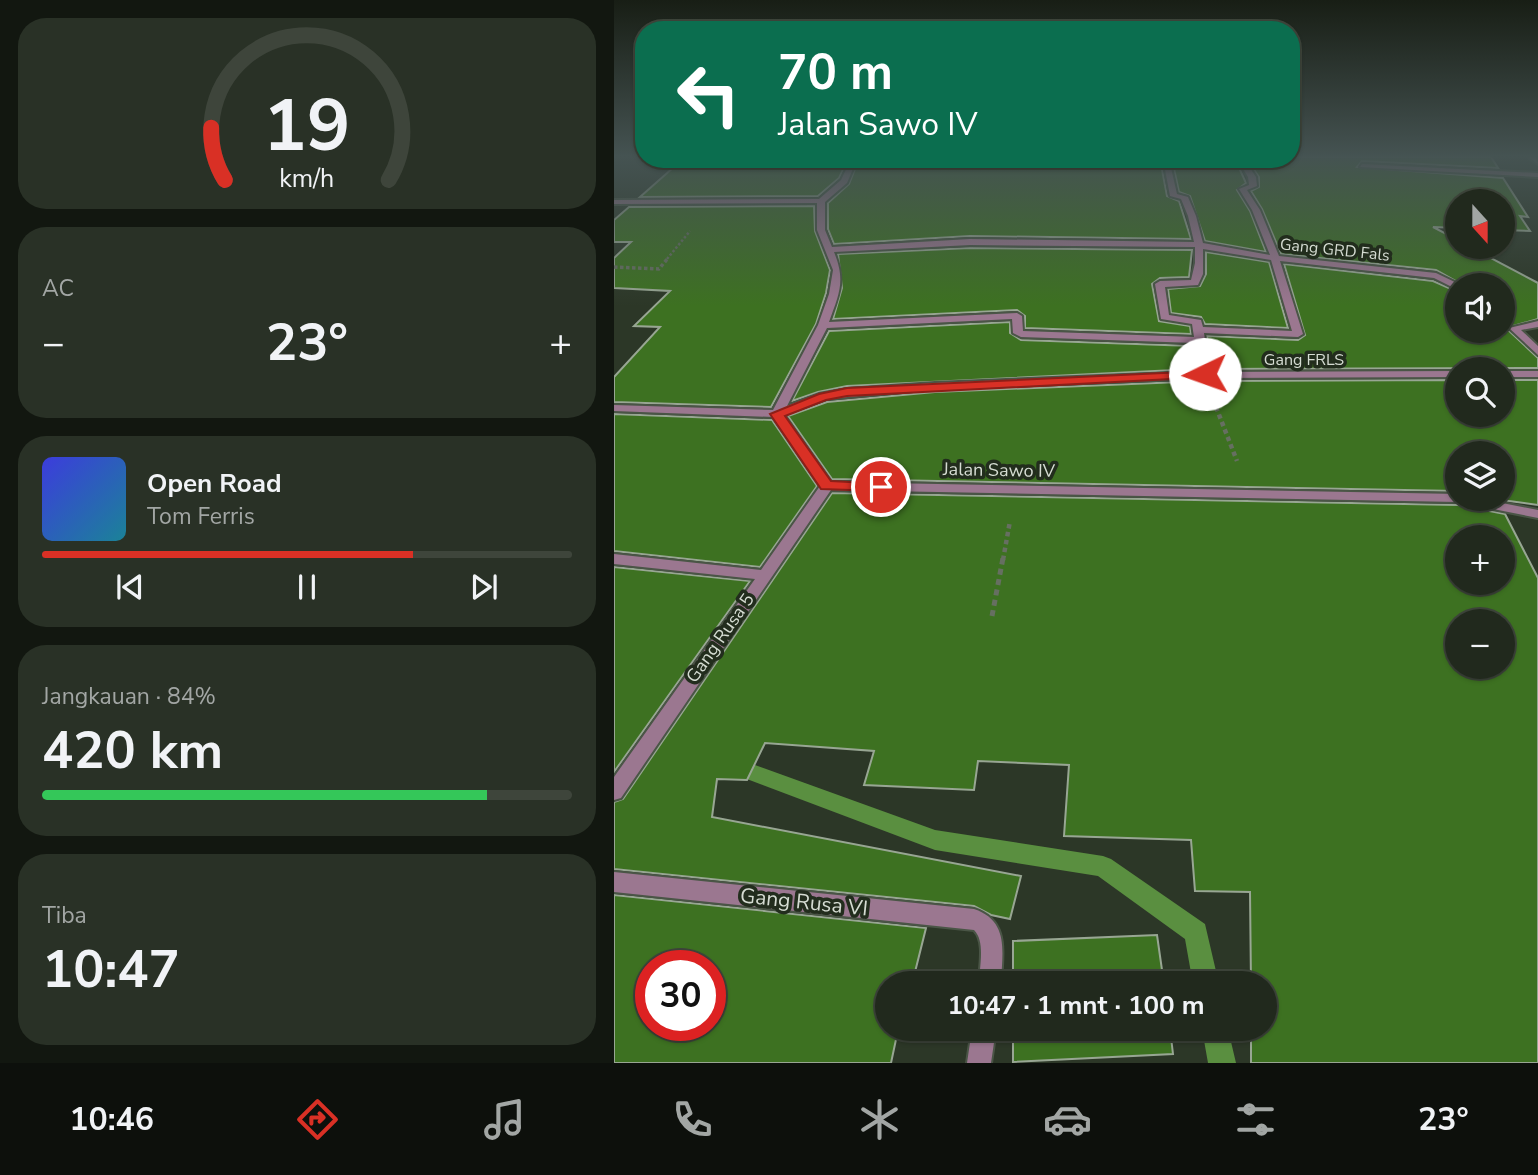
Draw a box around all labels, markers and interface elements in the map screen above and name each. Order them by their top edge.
text: 70 m [778,39,893,106]
icon: left [663,49,754,140]
text: 19 [263,76,351,176]
text: Jalan Sawo IV [778,103,978,146]
text: km/h [279,161,335,195]
north arrow [1445,189,1515,259]
map controls [1445,189,1515,679]
street label: Gang GRD Fals [1279,233,1391,267]
text: AC [42,273,74,304]
button: sound [1445,273,1515,343]
text: 23° [266,307,348,378]
text: − [42,318,65,369]
text: + [549,318,572,369]
position arrow [1168,337,1242,411]
street label: Gang FRLS [1264,349,1344,371]
button: search [1445,357,1515,427]
button: layers [1445,441,1515,511]
pin [851,457,911,517]
street label: Jalan Sawo IV [942,457,1056,483]
text: Open Road [147,466,282,501]
icon: arrive [862,468,900,506]
text: Tom Ferris [147,501,255,532]
button: + [1445,525,1515,595]
icon: previous [111,568,149,606]
icon: pause [288,568,326,606]
icon: next [465,568,503,606]
street label: Gang Rusa 5 [680,589,760,687]
button: − [1445,609,1515,679]
text: Jangkauan · 84% [42,681,216,712]
text: 420 km [42,715,223,786]
street label: Gang Rusa VI [739,881,869,923]
text: Tiba [42,900,87,931]
text: 10:47 [42,934,180,1005]
speed limit sign: 30 [635,950,726,1041]
text: 10:47 · 1 mnt · 100 m [947,988,1205,1023]
icon: directions [293,1095,342,1144]
icon: music [480,1095,529,1144]
icon: phone [668,1095,717,1144]
icon: climate [855,1095,904,1144]
icon: car [1043,1095,1092,1144]
icon: filters [1231,1095,1280,1144]
text: 10:46 [69,1098,154,1141]
text: 23° [1418,1098,1469,1141]

